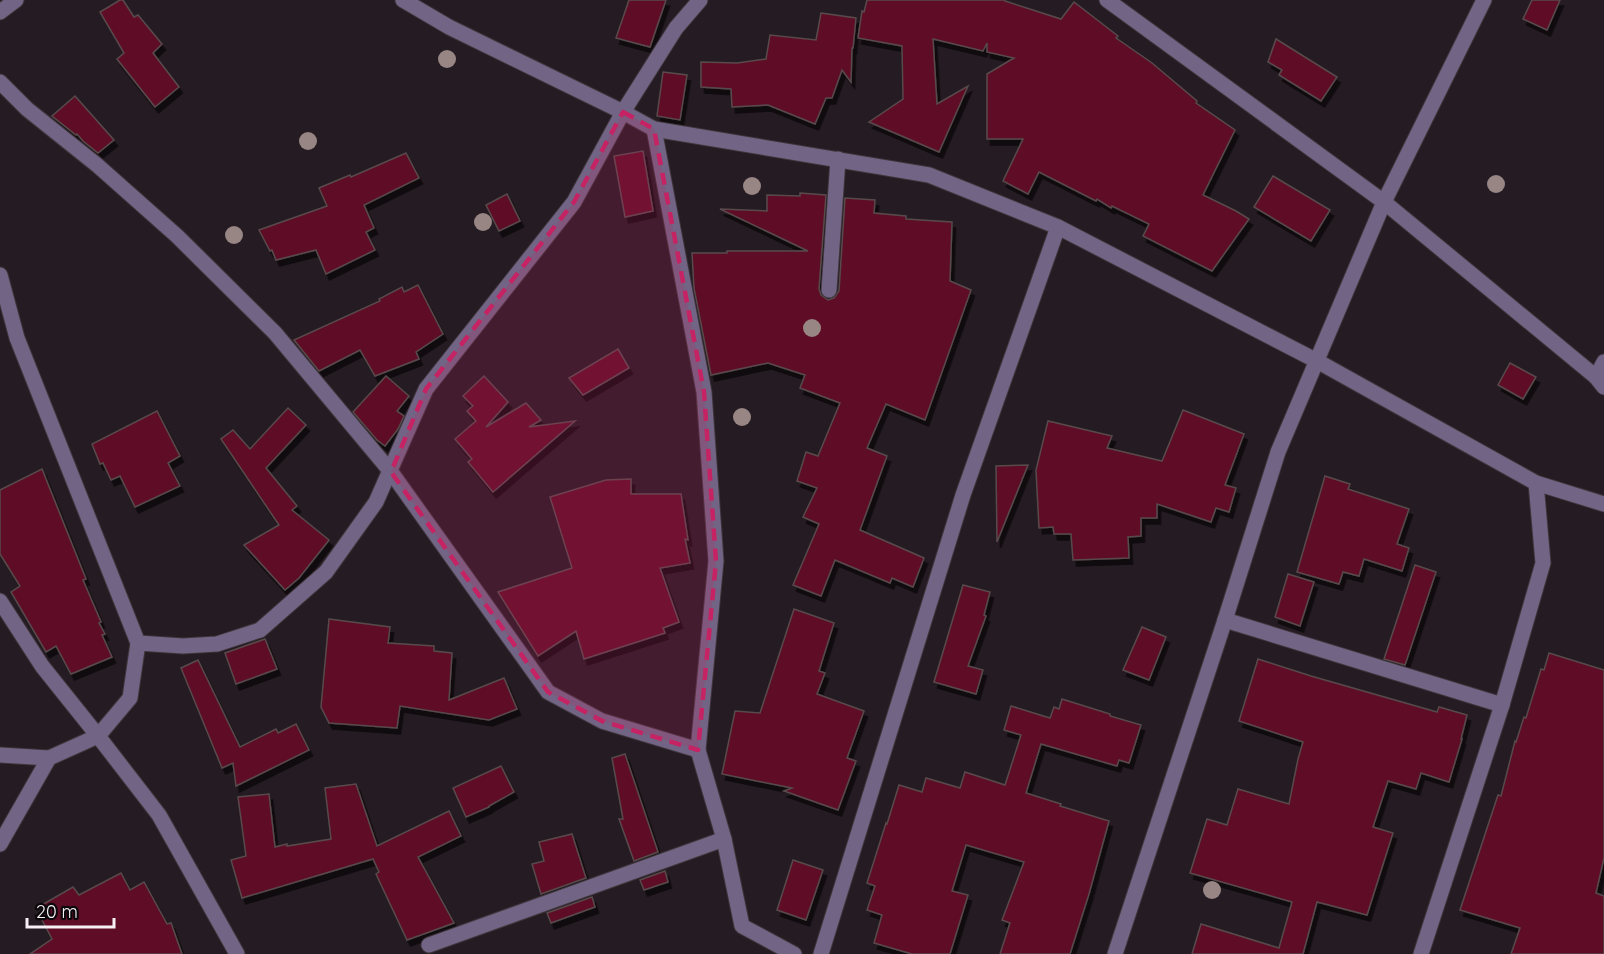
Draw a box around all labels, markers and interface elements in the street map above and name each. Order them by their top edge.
scale bar [27,891,114,929]
text: 20 m [36,900,78,923]

